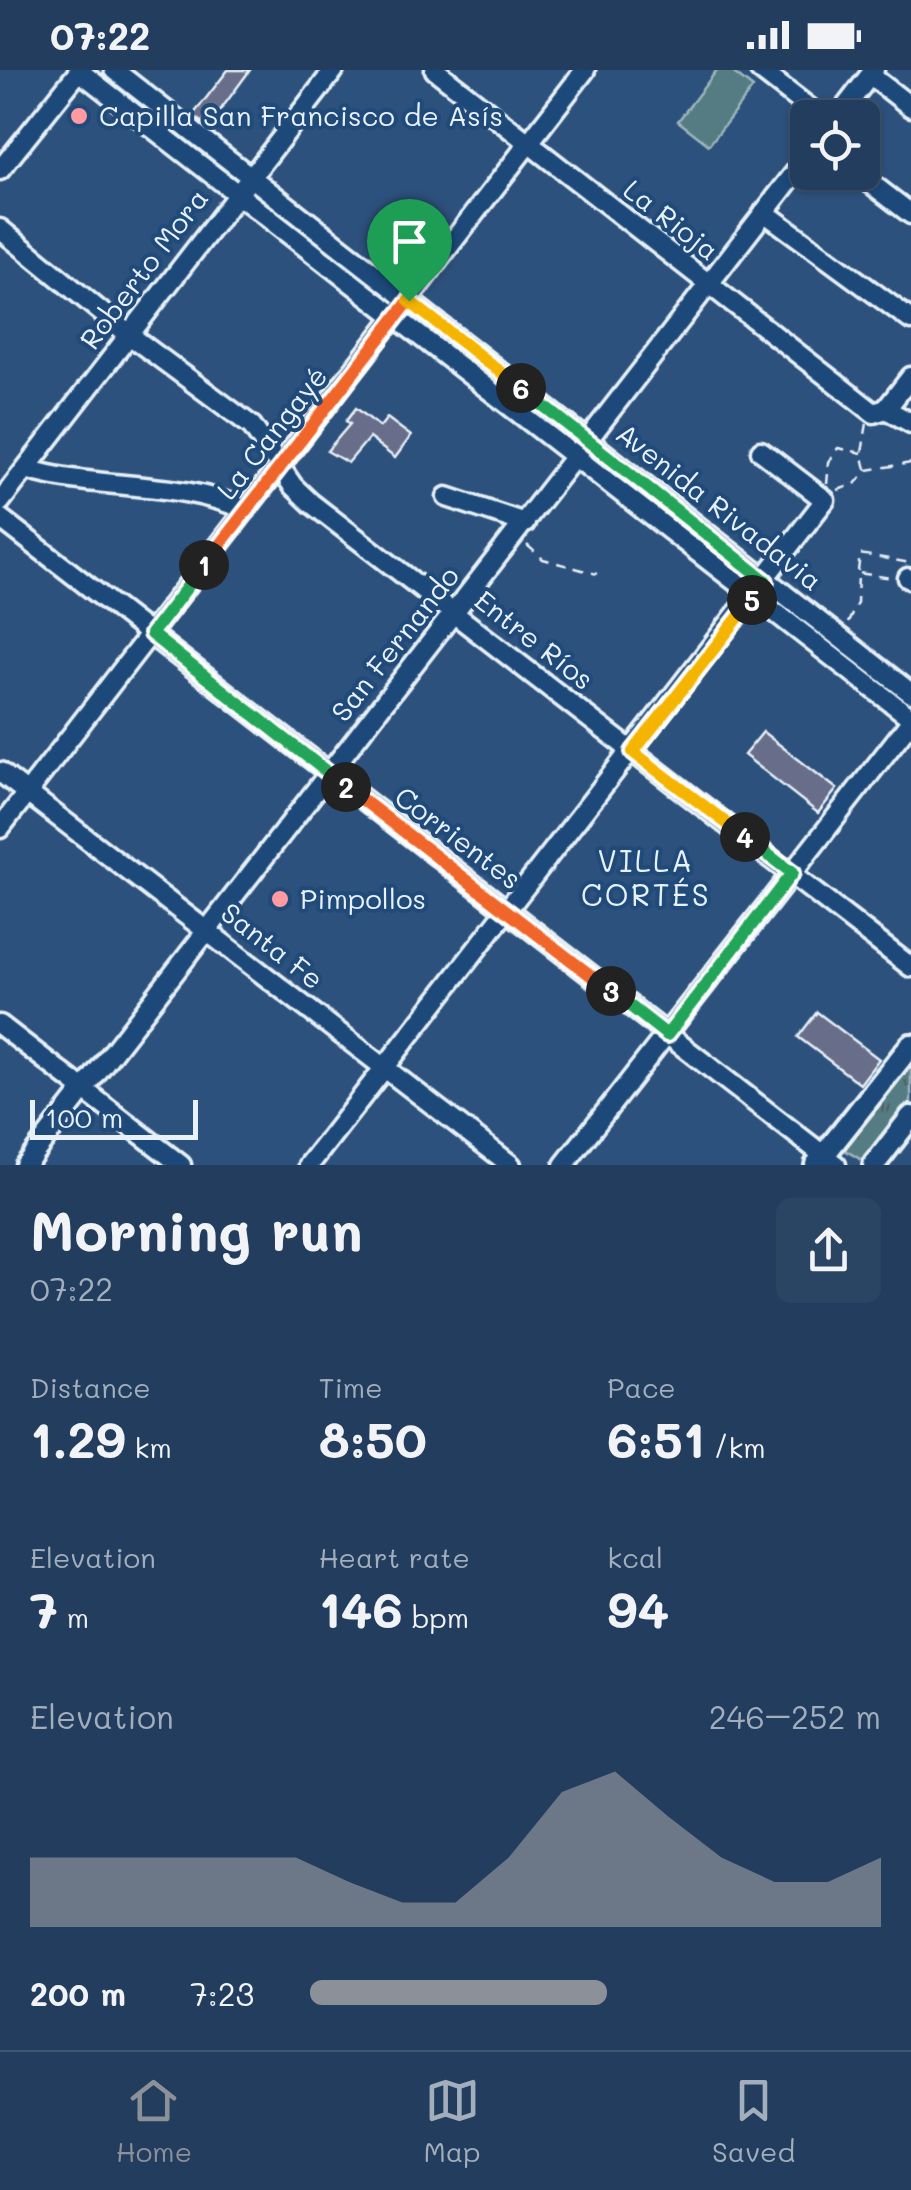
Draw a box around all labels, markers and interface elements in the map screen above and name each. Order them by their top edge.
text: 07:22 [50,10,150,60]
place label: Capilla San Francisco de Asís [99,97,503,133]
map controls [790,100,880,190]
button: locate [790,100,880,190]
marker: Capilla San Francisco de Asís [68,105,90,127]
street label: La Rioja [617,171,726,268]
street label: Roberto Mora [71,181,215,356]
pin [367,199,452,302]
icon: arrive [382,214,437,269]
street label: La Cangayé [208,358,335,506]
pin: 6 [496,363,546,413]
text: 6 [513,370,529,406]
street label: Avenida Rivadavia [609,415,830,598]
pin: 1 [179,540,229,590]
text: 1 [198,547,210,583]
street label: San Fernando [322,558,466,728]
pin: 5 [727,575,777,625]
street label: Entre Ríos [468,582,601,697]
text: 5 [744,582,760,618]
pin: 2 [321,762,371,812]
text: 2 [338,769,354,805]
street label: Corrientes [388,778,529,897]
pin: 4 [720,812,770,862]
text: 4 [736,819,754,855]
district label: VILLA CORTÉS [581,840,711,914]
place label: Pimpollos [300,880,426,916]
marker: Pimpollos [269,888,291,910]
street label: Santa Fe [214,894,331,996]
pin: 3 [586,966,636,1016]
text: 3 [603,973,619,1009]
scale bar [30,1095,198,1140]
text: 100 m [45,1099,123,1135]
text: Morning run [30,1193,363,1265]
button: share [776,1198,881,1303]
text: 07:22 [30,1267,113,1309]
text: Distance [30,1369,151,1405]
text: Time [319,1369,382,1405]
text: Pace [607,1369,676,1405]
text: 1.29 [30,1405,126,1471]
text: 8:50 [319,1405,427,1471]
text: 6:51 [607,1405,705,1471]
text: km [126,1429,172,1465]
text: /km [705,1429,766,1465]
text: Elevation [30,1539,156,1575]
text: Heart rate [319,1539,470,1575]
text: kcal [607,1539,663,1575]
text: 7 [30,1575,58,1641]
text: 146 [319,1575,403,1641]
text: 94 [607,1575,669,1641]
text: m [58,1599,89,1635]
text: bpm [403,1599,469,1635]
text: Elevation [30,1695,174,1737]
text: 246–252 m [709,1695,881,1737]
text: 200 m [30,1972,126,2014]
text: 7:23 [190,1972,254,2014]
tab: Home [116,2073,192,2169]
tab: Map [424,2073,481,2169]
tab: Saved [712,2073,795,2169]

